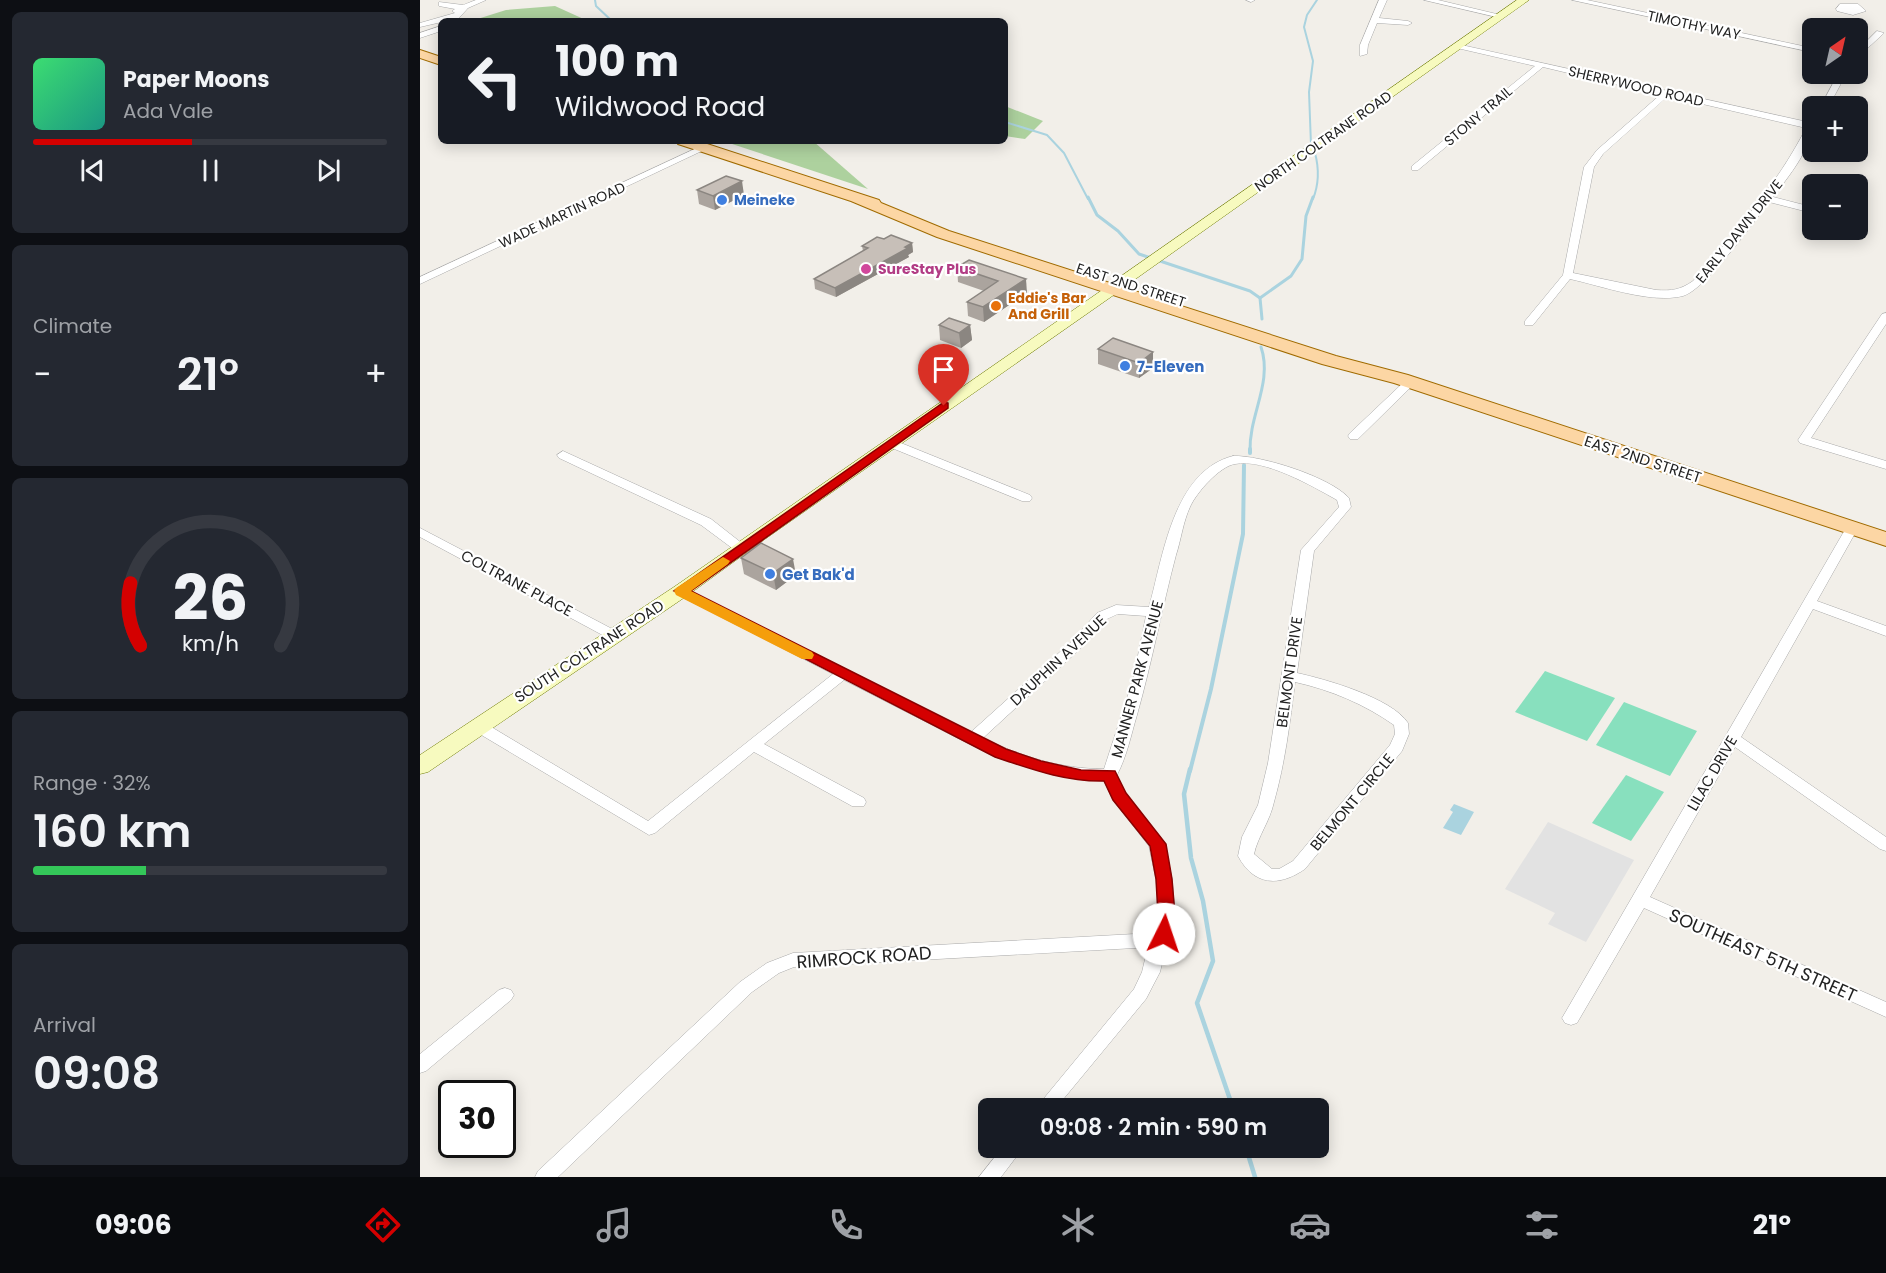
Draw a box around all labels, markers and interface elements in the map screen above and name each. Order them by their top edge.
street label: TIMOTHY WAY [1646,5,1742,45]
north arrow [1802,18,1868,84]
map controls [1802,18,1868,240]
text: 100 m [555,32,679,91]
icon: left [456,42,534,120]
street label: SHERRYWOOD ROAD [1566,61,1706,111]
text: Paper Moons [123,64,270,95]
street label: STONY TRAIL [1440,81,1516,151]
street label: NORTH COLTRANE ROAD [1250,86,1396,196]
text: Wildwood Road [555,88,765,125]
button: + [1802,96,1868,162]
text: Ada Vale [123,97,213,125]
icon: previous [76,154,109,187]
icon: pause [194,154,227,187]
icon: next [312,154,345,187]
button: − [1802,174,1868,240]
street label: EARLY DAWN DRIVE [1691,175,1787,287]
street label: WADE MARTIN ROAD [496,177,629,253]
place label: Meineke [734,190,795,210]
marker: Meineke [715,193,729,207]
street label: EAST 2ND STREET [1074,258,1189,312]
place label: SureStay Plus [878,259,977,279]
marker: SureStay Plus [859,262,873,276]
place label: Eddie's Bar And Grill [1008,288,1086,324]
marker: Eddie's Bar And Grill [989,299,1003,313]
text: Climate [33,312,112,340]
text: 21° [177,343,239,406]
pin [918,344,969,406]
text: − [33,351,51,398]
text: + [364,351,387,398]
icon: arrive [927,353,960,386]
place label: 7-Eleven [1137,356,1204,377]
marker: 7-Eleven [1118,359,1132,373]
street label: EAST 2ND STREET [1582,430,1704,488]
street label: COLTRANE PLACE [457,545,577,621]
text: 26 [172,554,248,642]
place label: Get Bak'd [782,564,855,585]
marker: Get Bak'd [763,567,777,581]
street label: SOUTH COLTRANE ROAD [510,595,668,707]
street label: MANNER PARK AVENUE [1106,598,1168,760]
street label: DAUPHIN AVENUE [1005,610,1111,710]
street label: BELMONT DRIVE [1271,615,1307,729]
text: km/h [181,628,239,659]
street label: LILAC DRIVE [1682,732,1742,814]
street label: BELMONT CIRCLE [1305,749,1399,855]
text: Range · 32% [33,769,151,797]
text: 160 km [33,800,191,863]
position arrow [1132,902,1196,966]
street label: SOUTHEAST 5TH STREET [1665,902,1861,1008]
street label: RIMROCK ROAD [796,940,932,974]
text: Arrival [33,1011,96,1039]
text: 09:08 [33,1042,160,1105]
speed limit sign: 30 [438,1080,516,1158]
text: 09:08 · 2 min · 590 m [1040,1112,1267,1143]
icon: directions [362,1204,404,1246]
icon: music [593,1204,635,1246]
icon: phone [825,1204,867,1246]
icon: climate [1057,1204,1099,1246]
icon: car [1289,1204,1331,1246]
icon: filters [1521,1204,1563,1246]
text: 09:06 [95,1206,172,1243]
text: 21° [1753,1206,1791,1243]

